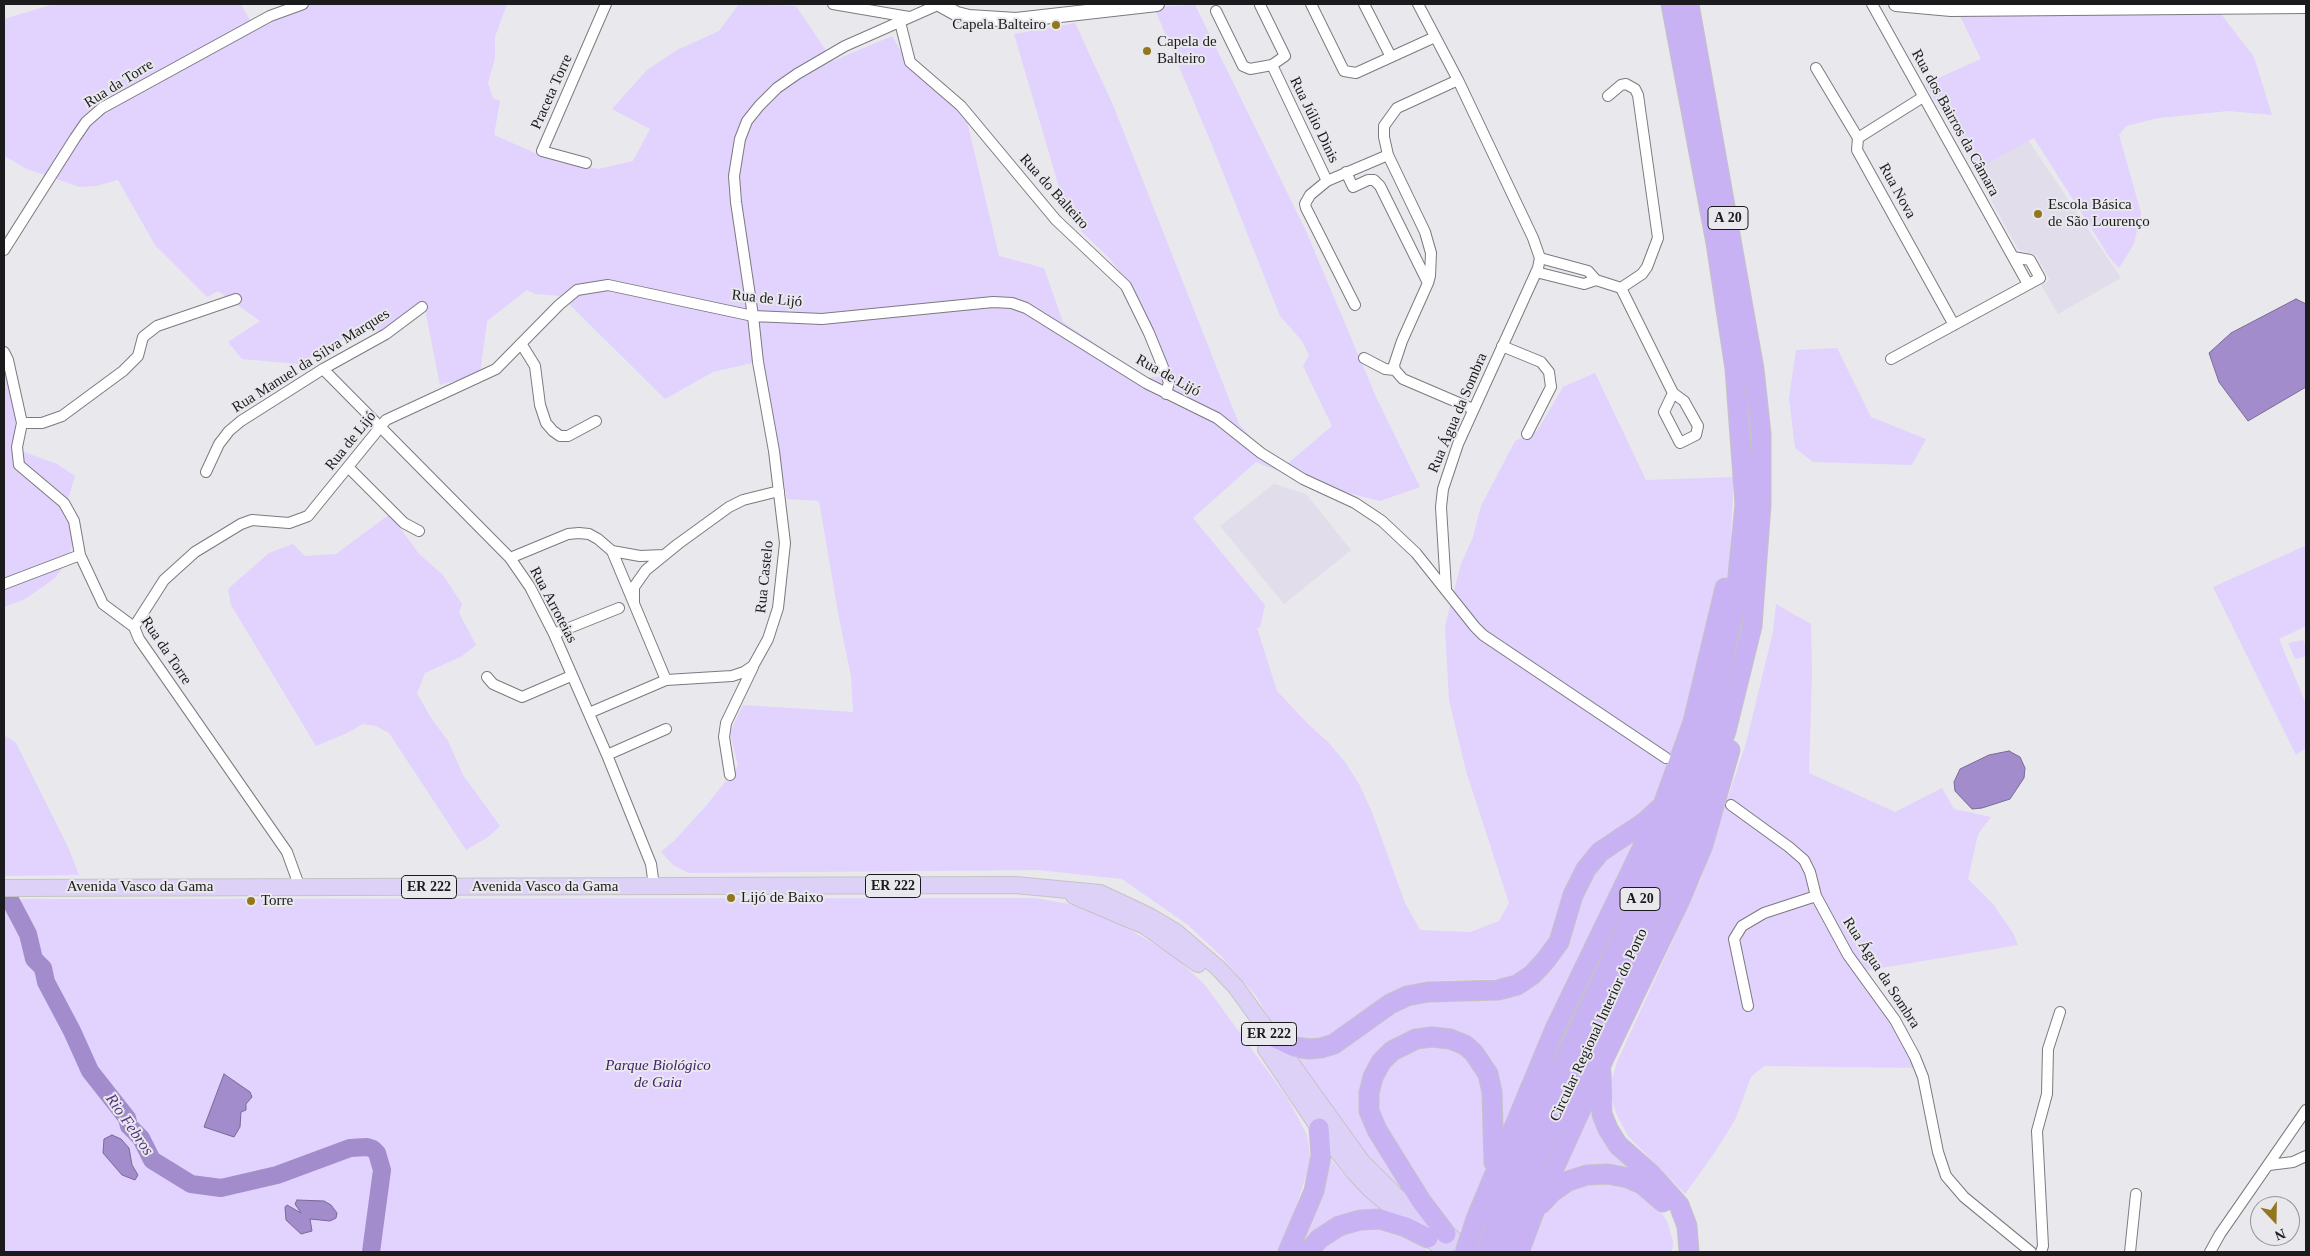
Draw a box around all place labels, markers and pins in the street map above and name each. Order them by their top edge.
place label: Capela Balteiro [952,16,1046,34]
marker: Capela Balteiro [1050,19,1062,31]
place label: Capela de Balteiro [1157,33,1217,68]
marker: Capela de Balteiro [1141,45,1153,57]
place label: Escola Básica de São Lourenço [2048,196,2150,231]
marker: Escola Básica de São Lourenço [2032,208,2044,220]
place label: Lijó de Baixo [741,889,823,907]
place label: Torre [261,892,293,910]
marker: Lijó de Baixo [725,892,737,904]
marker: Torre [245,895,257,907]

